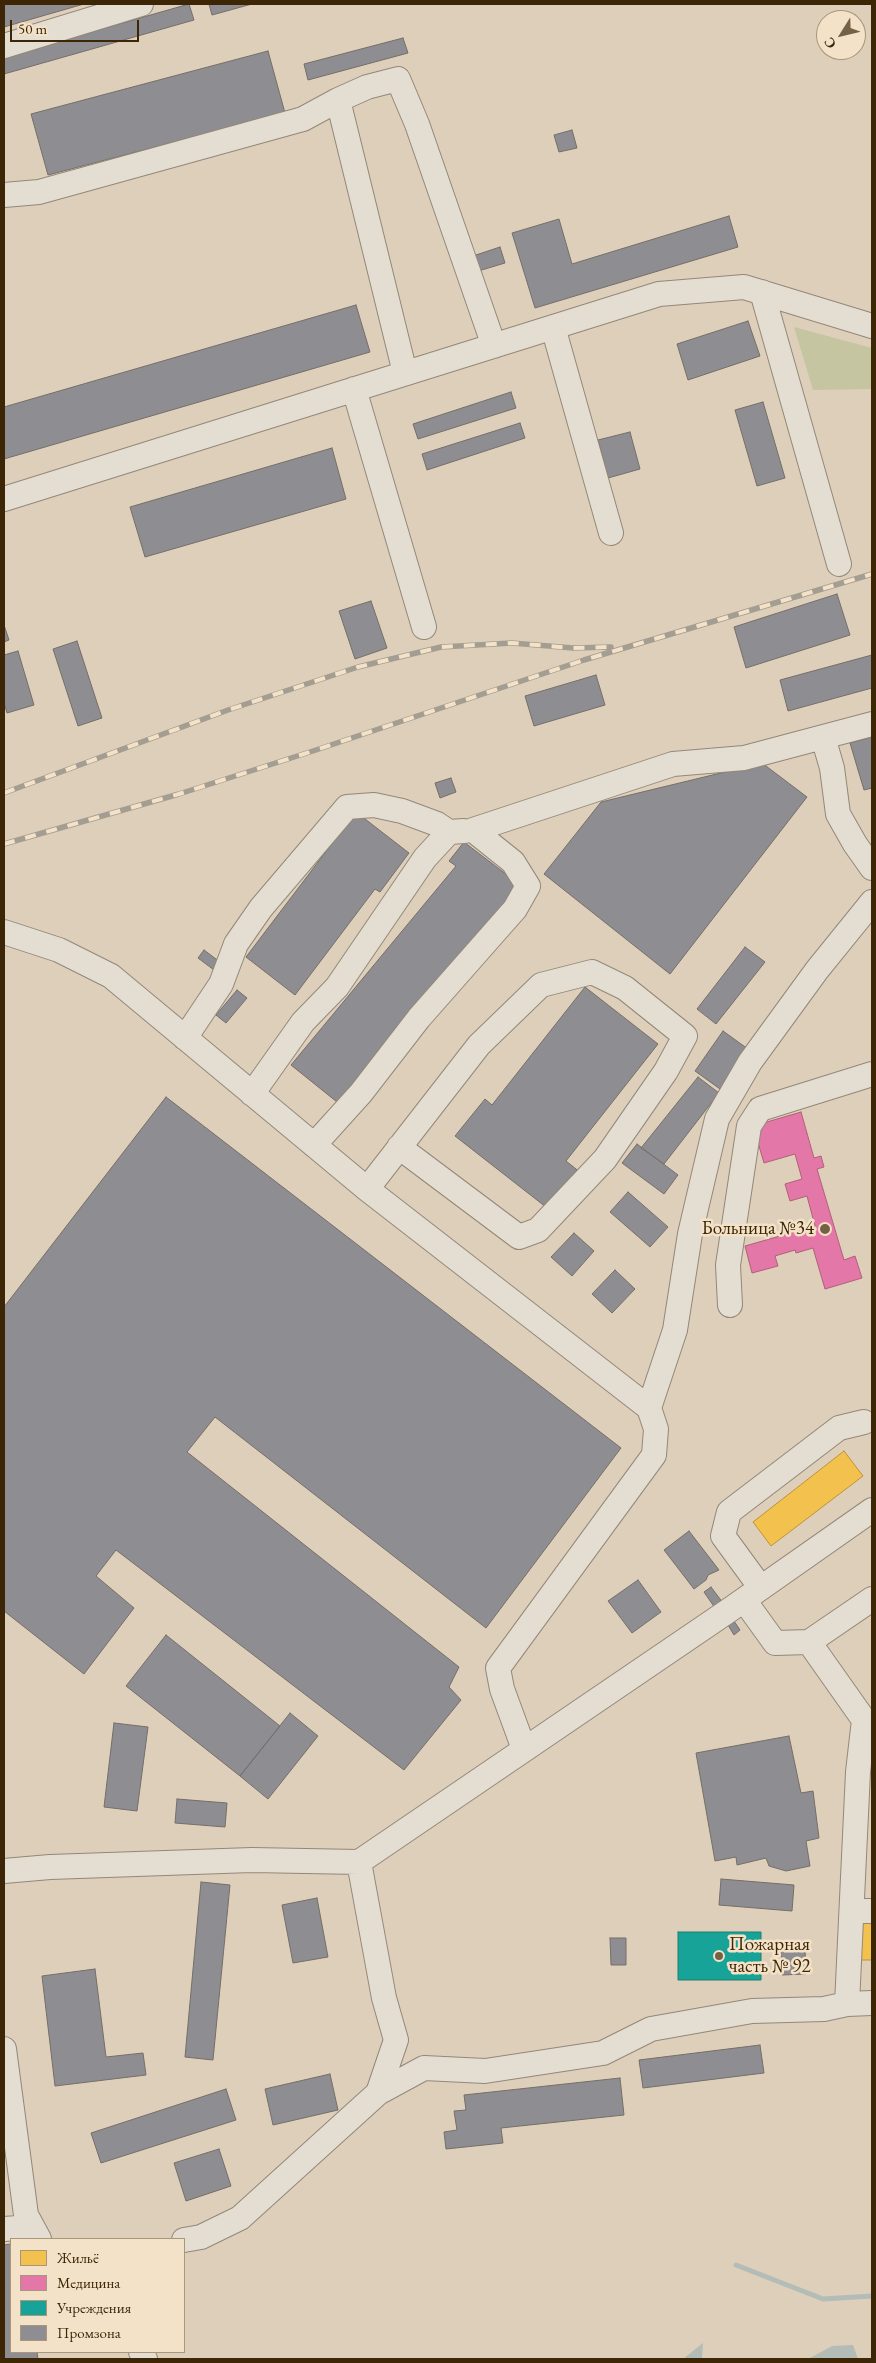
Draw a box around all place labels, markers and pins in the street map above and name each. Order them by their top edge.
place label: Больница №34 [702,1218,814,1240]
marker: Больница №34 [818,1222,832,1236]
place label: Пожарная часть № 92 [729,1934,811,1978]
marker: Пожарная часть № 92 [713,1950,725,1962]

